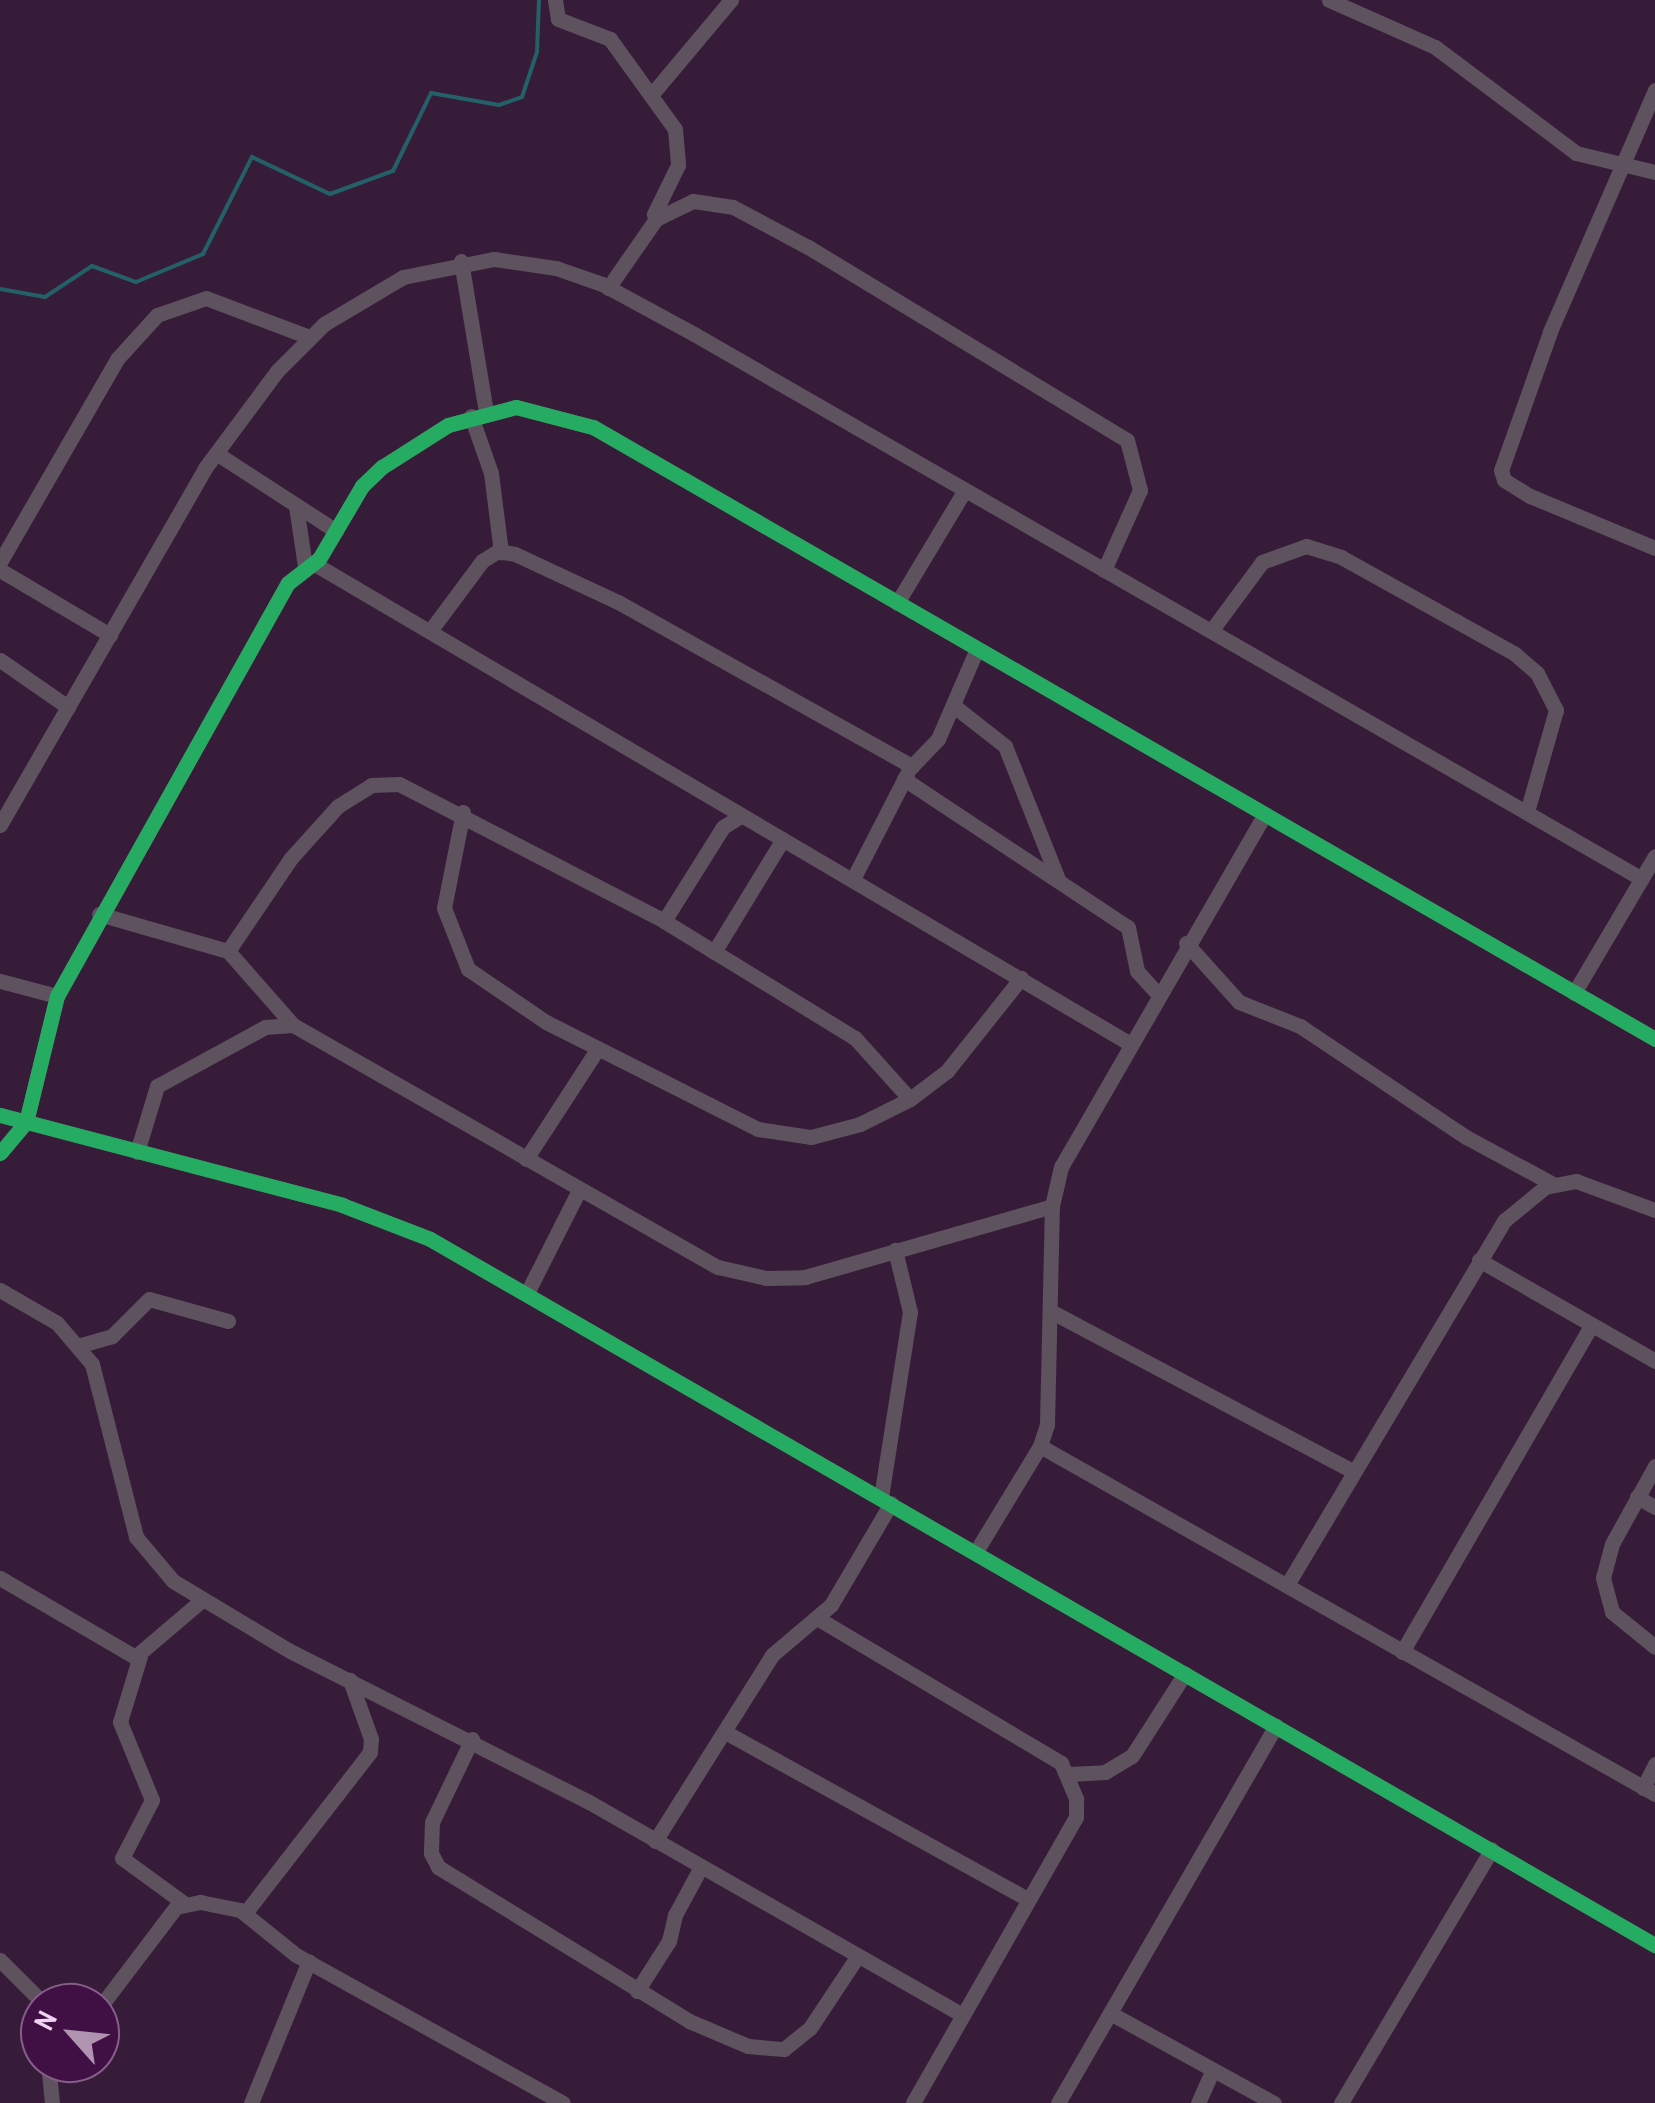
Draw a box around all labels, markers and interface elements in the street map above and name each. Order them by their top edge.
north arrow [20,1983,120,2083]
text: N [24,2004,66,2036]

